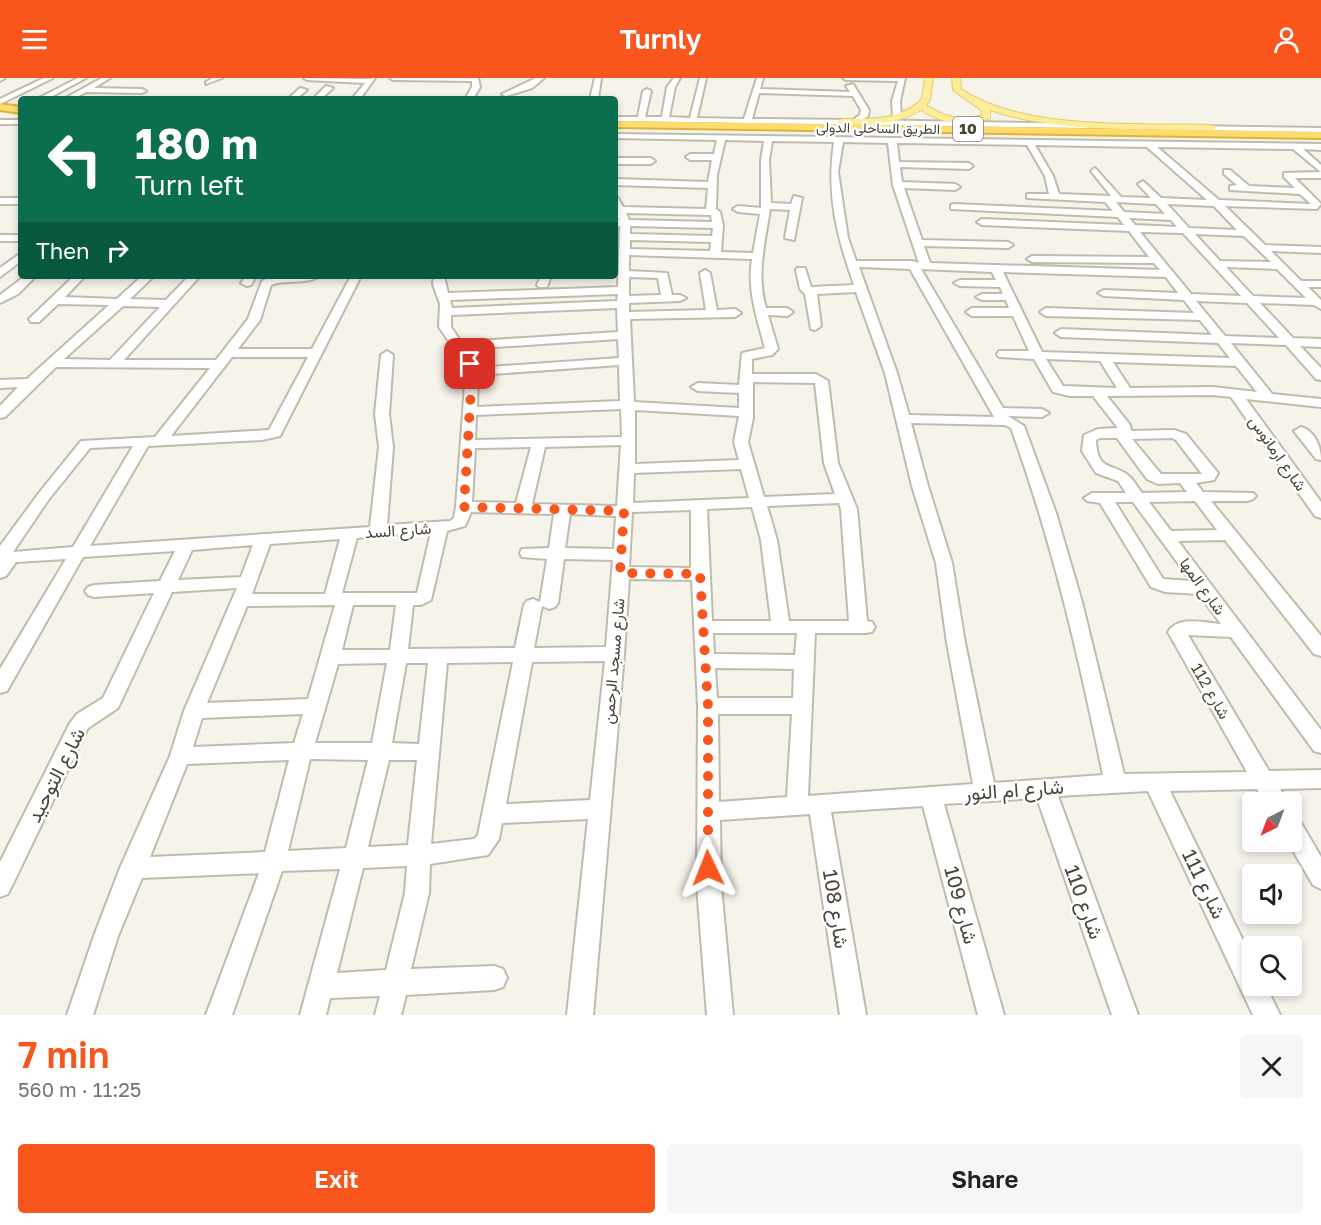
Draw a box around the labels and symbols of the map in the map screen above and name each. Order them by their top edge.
road number: 10 [953,117,983,141]
street label: الطريق الساحلى الدولى [816,118,940,138]
pin [444,338,495,389]
street label: شارع ارمانوس [1243,411,1311,496]
street label: شارع السد [364,518,432,544]
street label: شارع المها [1174,553,1230,620]
street label: شارع مسجد الرحمن [598,597,630,725]
street label: شارع 112 [1185,660,1235,723]
street label: شارع التوحيد [21,723,92,827]
street label: شارع ام النور [962,774,1065,808]
north arrow [1242,792,1302,852]
position arrow [676,836,740,900]
street label: شارع 111 [1175,845,1232,924]
street label: شارع 110 [1058,861,1109,943]
street label: شارع 109 [937,863,984,947]
street label: شارع 108 [816,868,855,950]

